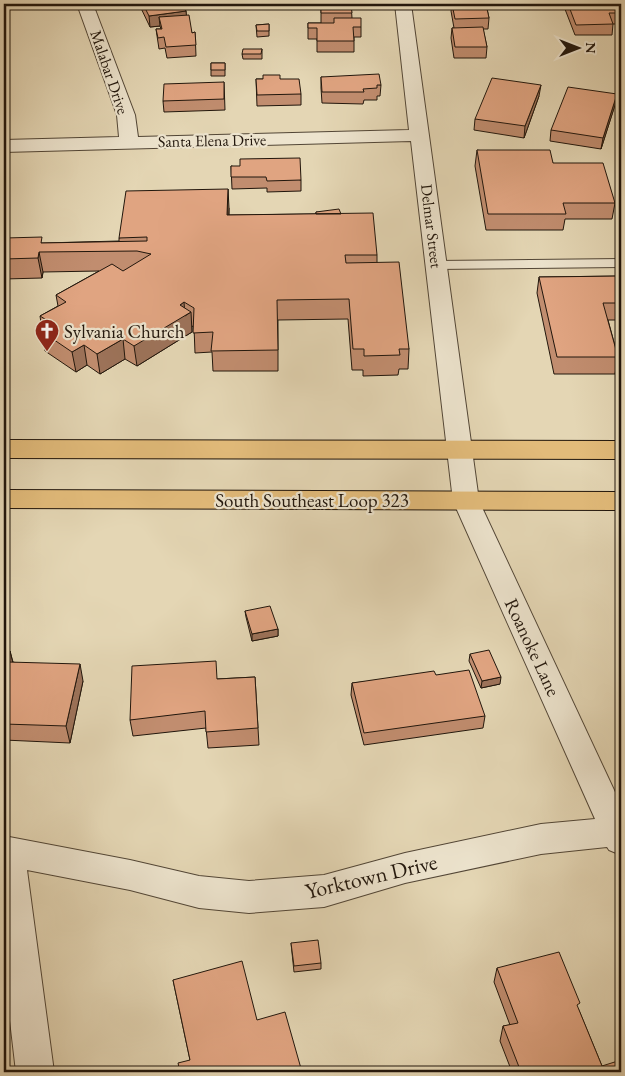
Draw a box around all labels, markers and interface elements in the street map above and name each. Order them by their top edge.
north arrow [552,22,602,72]
street label: Malabar Drive [85,27,134,117]
text: N [582,42,600,54]
street label: Santa Elena Drive [158,129,266,152]
street label: Delmar Street [416,183,447,269]
church icon: Sylvania Church [34,318,60,352]
place label: Sylvania Church [64,319,185,344]
street label: South Southeast Loop 323 [215,488,409,513]
street label: Roanoke Lane [499,594,566,700]
street label: Yorktown Drive [302,847,440,906]

